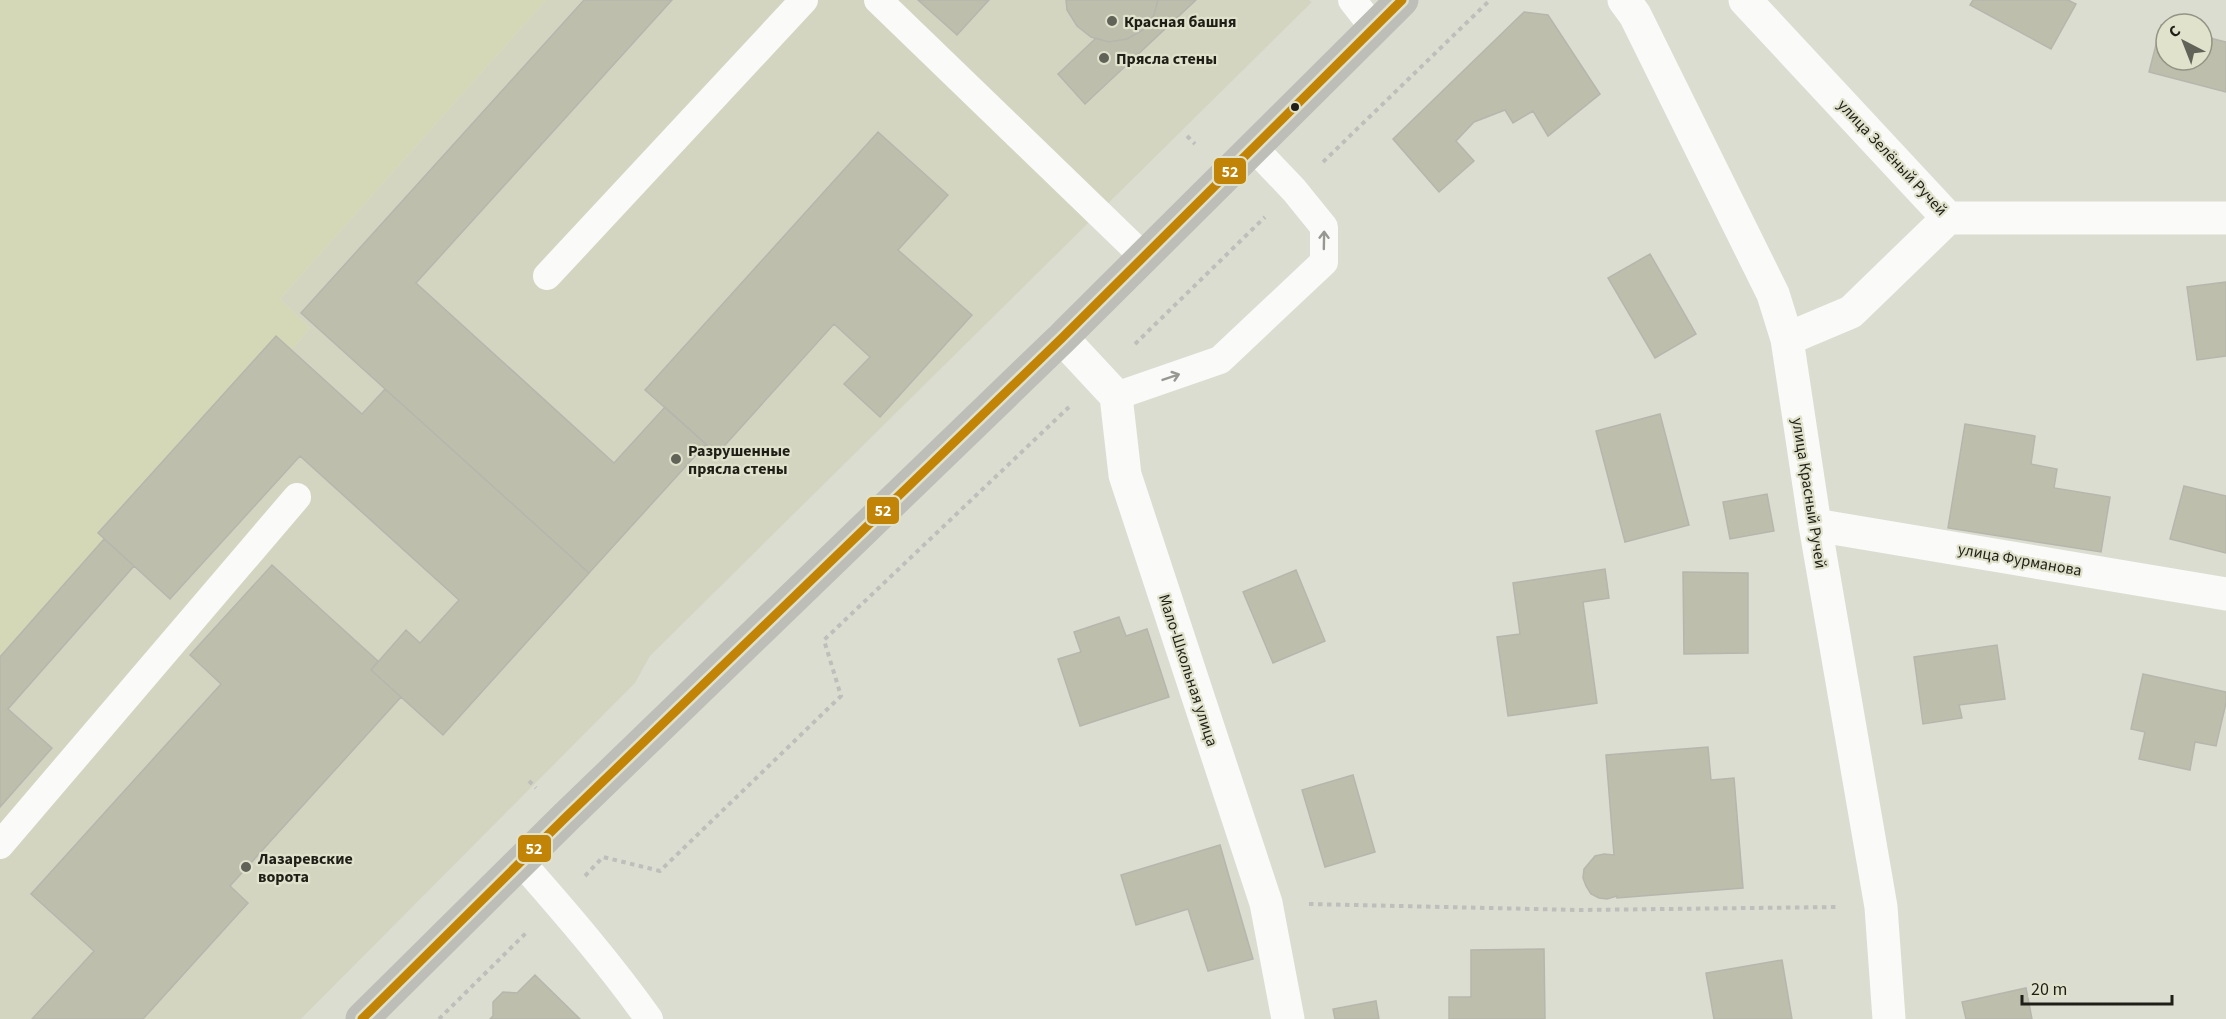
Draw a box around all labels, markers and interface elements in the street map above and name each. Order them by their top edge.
place label: Красная башня [1124,11,1237,33]
north arrow [2154,12,2214,72]
marker: Красная башня [1105,14,1119,28]
text: С [2164,20,2185,43]
place label: Прясла стены [1116,48,1217,70]
marker: Прясла стены [1097,51,1111,65]
street label: улица Зелёный Ручей [1832,95,1952,221]
unlabelled marker [1289,101,1301,113]
line badge: 52 [1213,157,1247,185]
text: 52 [1222,161,1238,183]
one-way arrow [1318,231,1330,251]
one-way arrow [1161,370,1180,381]
street label: улица Красный Ручей [1786,416,1832,570]
place label: Разрушенные прясла стены [688,440,790,480]
marker: Разрушенные прясла стены [669,452,683,466]
line badge: 52 [866,496,900,525]
text: 52 [875,500,891,522]
street label: улица Фурманова [1956,538,2083,582]
street label: Мало-Школьная улица [1153,591,1223,749]
line badge: 52 [517,834,552,863]
text: 52 [526,838,542,860]
place label: Лазаревские ворота [257,848,353,888]
marker: Лазаревские ворота [239,860,253,874]
scale bar [2022,968,2172,1006]
text: 20 m [2031,977,2067,1002]

